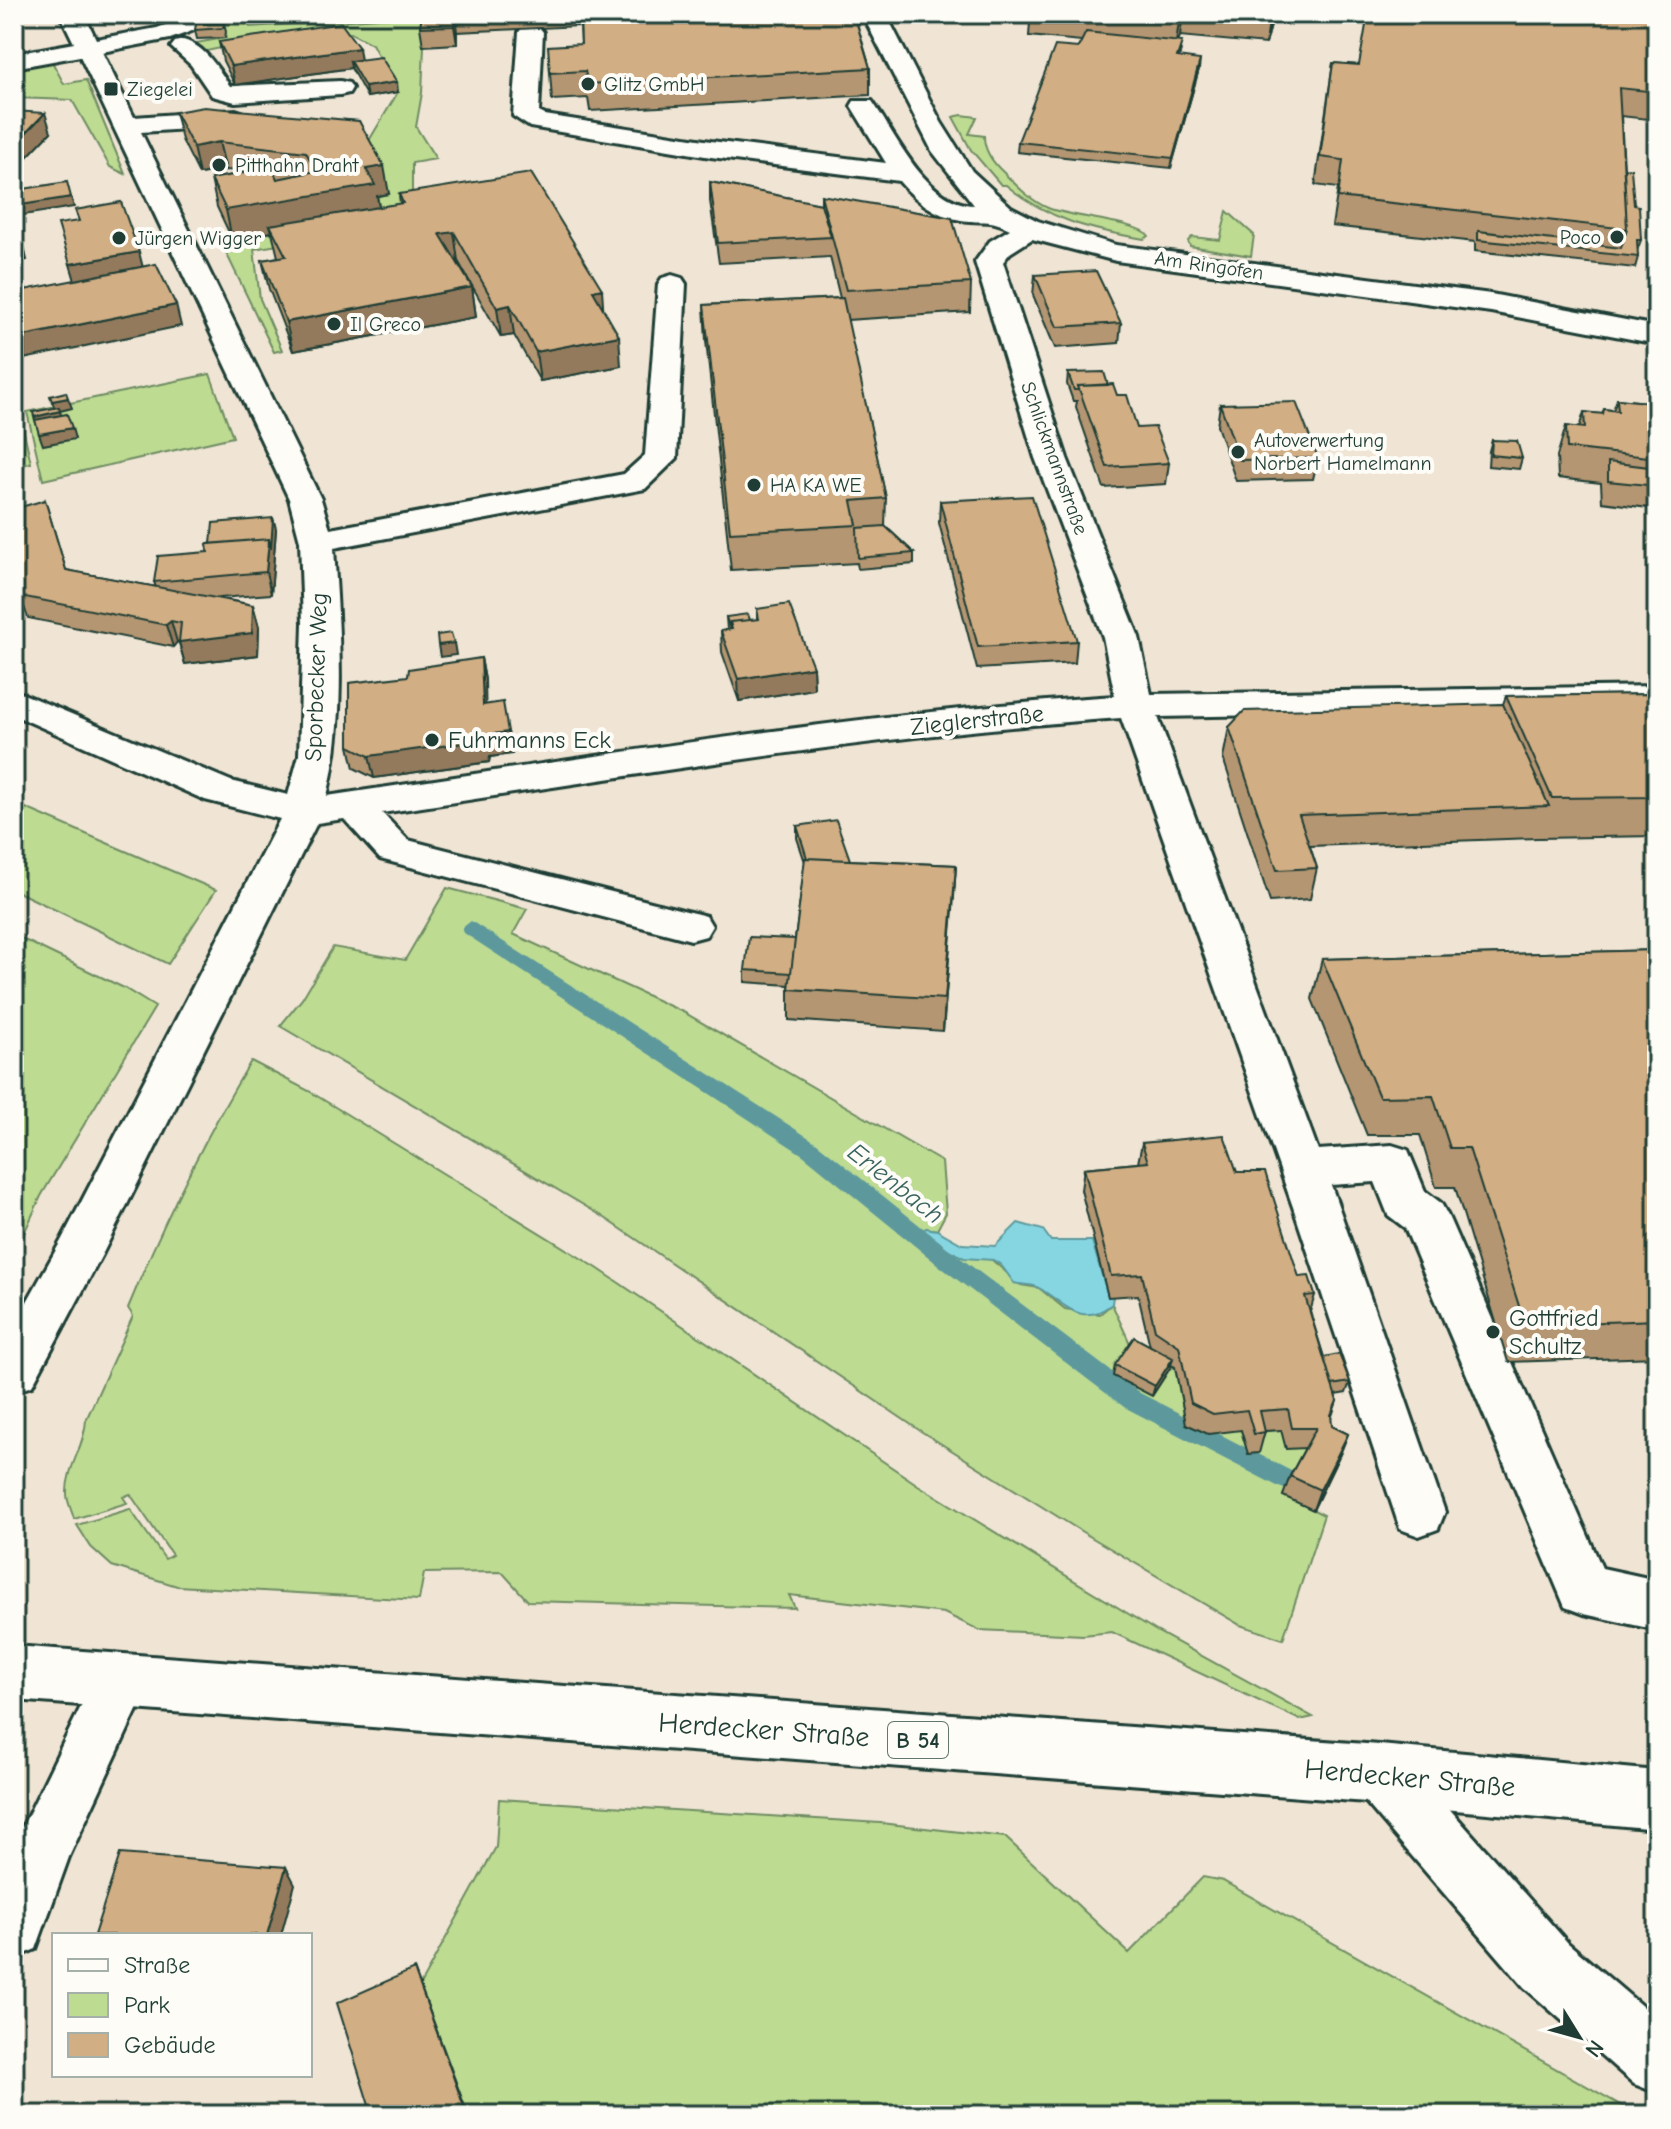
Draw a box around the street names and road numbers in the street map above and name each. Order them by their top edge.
street label: Am Ringofen [1153,246,1265,285]
street label: Schlickmannstraße [1016,379,1093,538]
street label: Sporbecker Weg [299,592,333,762]
street label: Zieglerstraße [909,699,1045,741]
street label: Herdecker Straße [657,1707,871,1753]
road number: B 54 [888,1722,948,1758]
street label: Herdecker Straße [1303,1753,1517,1803]

